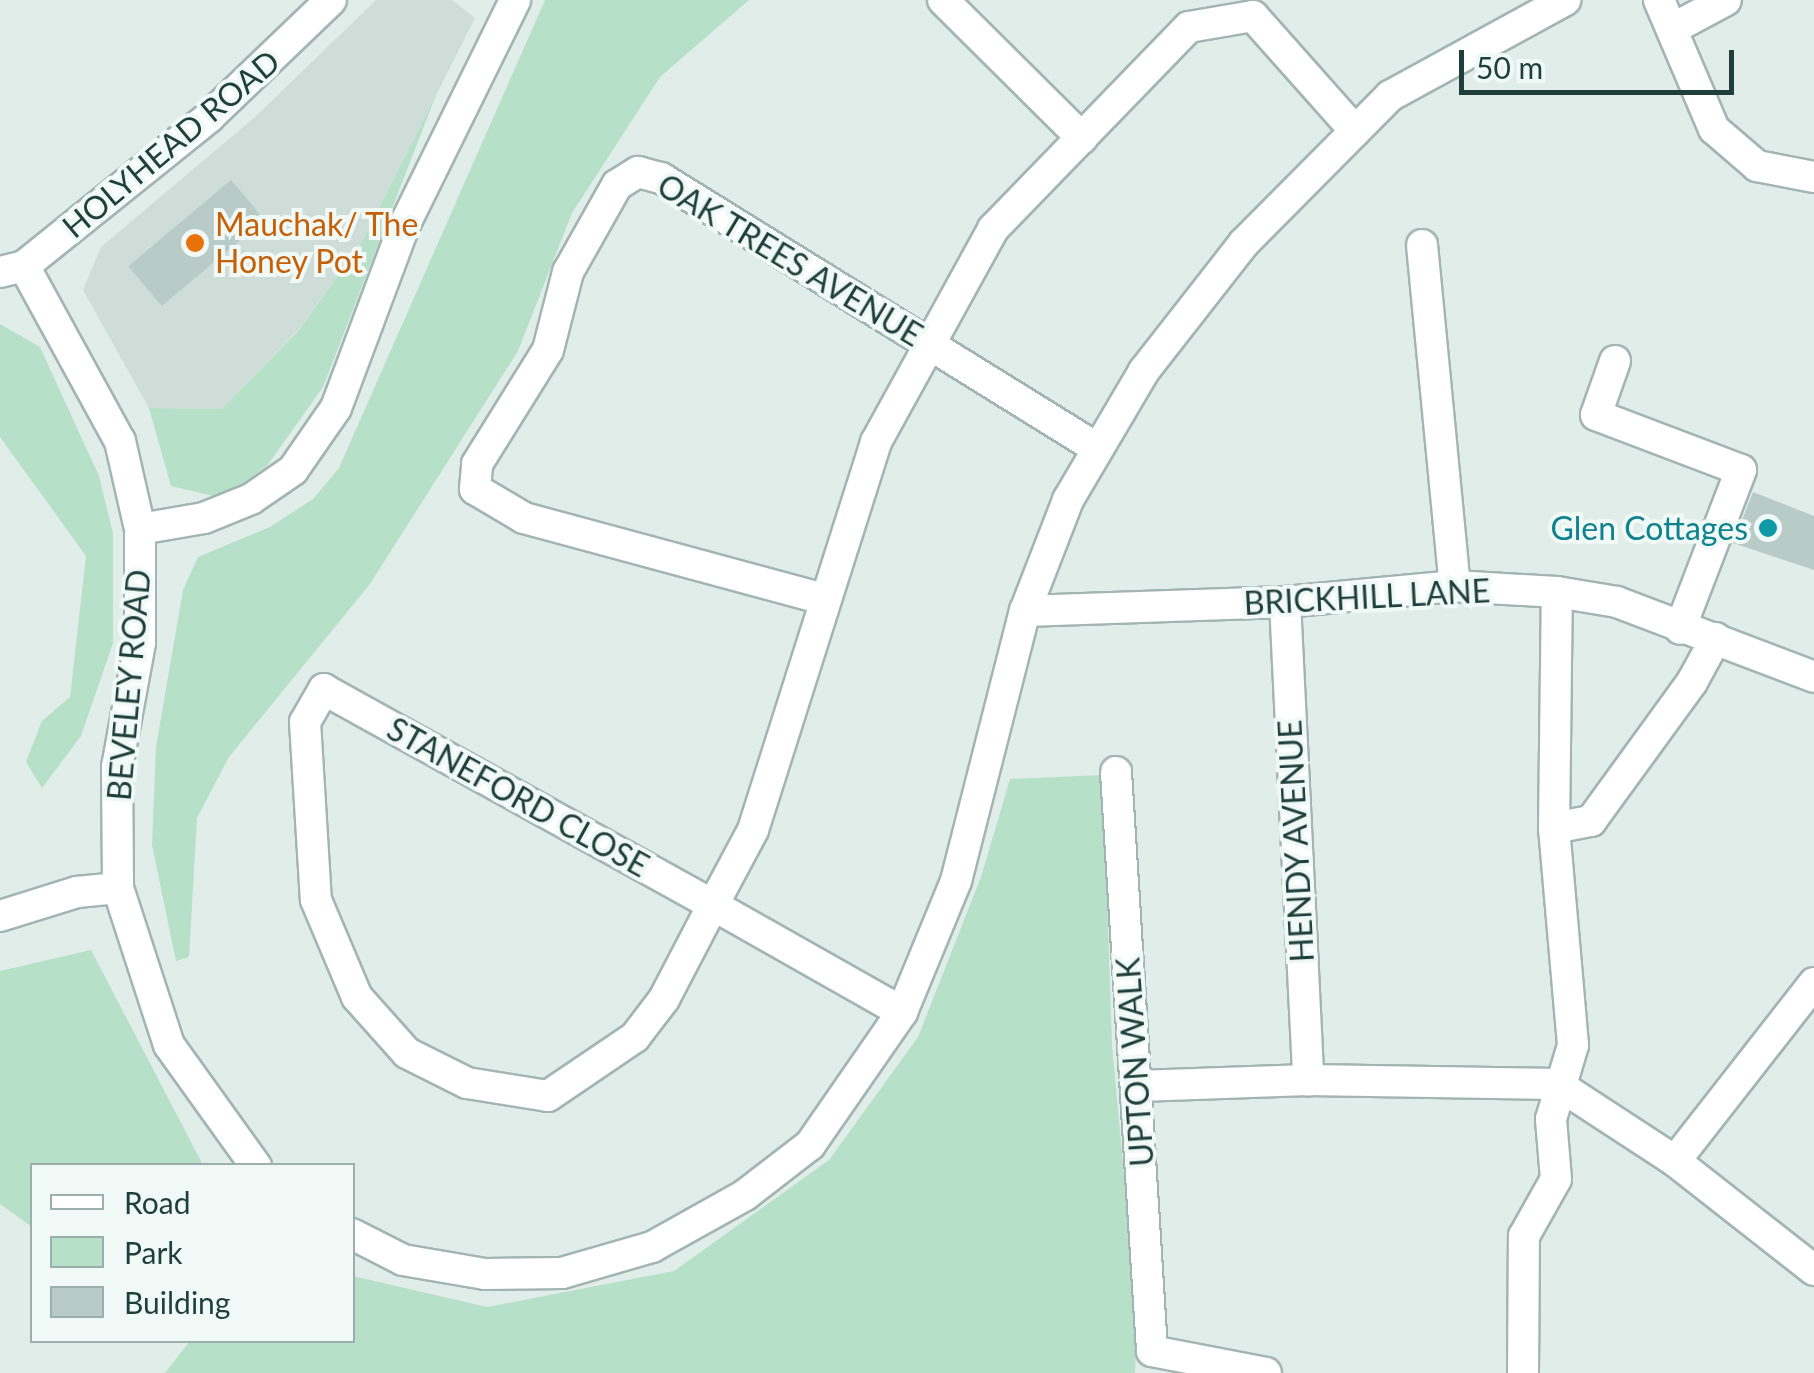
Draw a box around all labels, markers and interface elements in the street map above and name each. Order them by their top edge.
scale bar [1464,30,1739,92]
street label: HOLYHEAD ROAD [55,42,287,246]
text: 50 m [1476,49,1543,85]
street label: OAK TREES AVENUE [650,165,930,355]
place label: Mauchak/ The Honey Pot [215,206,419,281]
marker: Mauchak/ The Honey Pot [184,232,206,254]
place label: Glen Cottages [1550,509,1748,547]
marker: Glen Cottages [1757,517,1779,539]
street label: BEVELEY ROAD [100,567,158,803]
street label: BRICKHILL LANE [1242,571,1492,623]
street label: STANEFORD CLOSE [381,709,655,885]
street label: HENDY AVENUE [1270,718,1322,964]
street label: UPTON WALK [1109,956,1161,1168]
legend [30,1163,355,1343]
text: Road [124,1184,191,1220]
text: Park [124,1234,183,1270]
text: Building [124,1284,230,1320]

